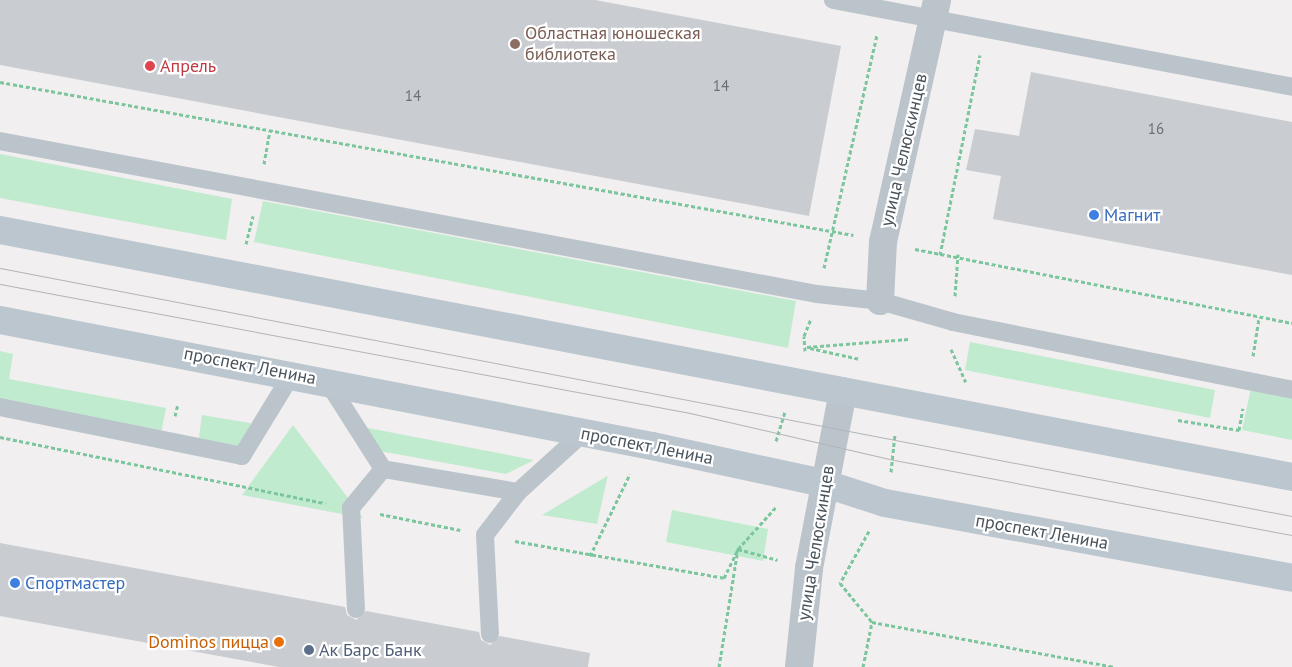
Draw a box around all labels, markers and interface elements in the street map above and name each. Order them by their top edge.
place label: Областная юношеская библиотека [525,23,701,66]
marker: Областная юношеская библиотека [509,38,521,50]
place label: Апрель [160,55,216,77]
marker: Апрель [144,60,156,72]
street label: улица Челюскинцев [876,71,932,229]
house number: 14 [713,77,729,95]
house number: 14 [405,87,421,105]
house number: 16 [1148,120,1164,138]
place label: Магнит [1104,204,1161,226]
marker: Магнит [1088,209,1100,221]
street label: проспект Ленина [182,343,318,389]
street label: проспект Ленина [579,423,715,469]
street label: улица Челюскинцев [793,464,839,622]
street label: проспект Ленина [974,510,1110,554]
place label: Спортмастер [25,572,125,594]
marker: Спортмастер [9,577,21,589]
place label: Dominos пицца [148,631,269,653]
marker: Dominos пицца [273,636,285,648]
place label: Ак Барс Банк [319,639,422,661]
marker: Ак Барс Банк [303,644,315,656]

